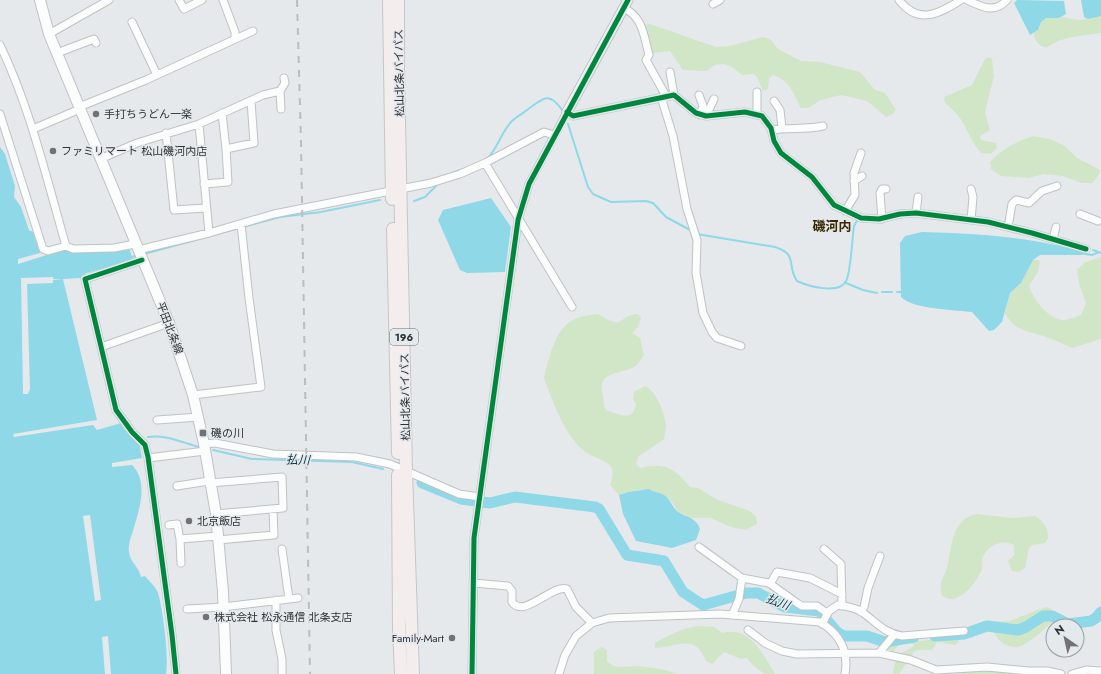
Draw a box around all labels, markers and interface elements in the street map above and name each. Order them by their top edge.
street label: 松山北条バイパス [390,29,408,117]
place label: 手打ちうどん一楽 [104,106,192,122]
marker: 手打ちうどん一楽 [91,109,101,119]
place label: ファミリマート 松山磯河内店 [61,143,207,159]
marker: ファミリマート 松山磯河内店 [48,146,58,156]
district label: 磯河内 [812,217,852,236]
street label: 平田北条線 [153,299,187,357]
road number: 196 [390,329,418,345]
street label: 松山北条バイパス [396,353,414,441]
place label: 磯の川 [211,425,244,441]
marker: 磯の川 [198,428,208,438]
water label: 払川 [286,451,312,469]
place label: 北京飯店 [197,513,241,529]
marker: 北京飯店 [184,516,194,526]
water label: 払川 [764,589,794,615]
place label: 株式会社 松永通信 北条支店 [214,609,353,625]
marker: 株式会社 松永通信 北条支店 [201,612,211,622]
north arrow [1045,618,1085,658]
text: N [1051,621,1068,639]
place label: Family-Mart [392,630,444,646]
marker: Family-Mart [447,633,457,643]

